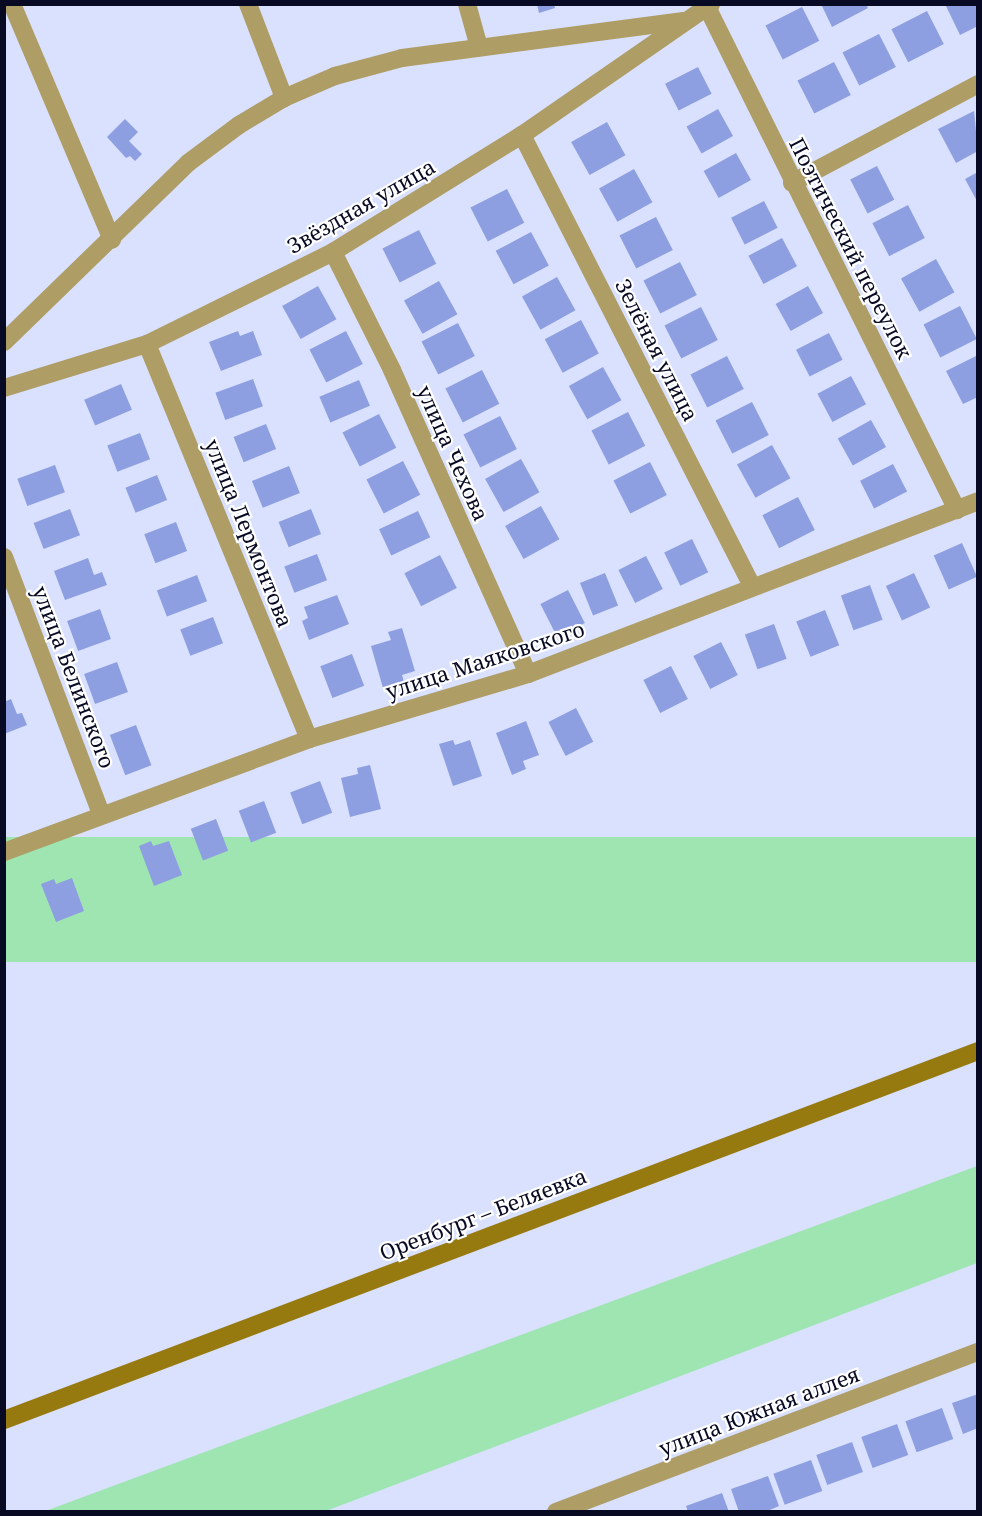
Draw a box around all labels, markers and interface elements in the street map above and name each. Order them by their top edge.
street label: Поэтический переулок [784,133,918,363]
street label: Звёздная улица [283,153,439,259]
street label: Зелёная улица [610,275,704,425]
street label: улица Чехова [412,382,494,524]
street label: улица Лермонтова [200,435,298,631]
street label: улица Белинского [28,582,120,772]
street label: улица Маяковского [382,616,588,704]
street label: Оренбург – Беляевка [376,1163,590,1265]
street label: улица Южная аллея [655,1361,863,1461]

